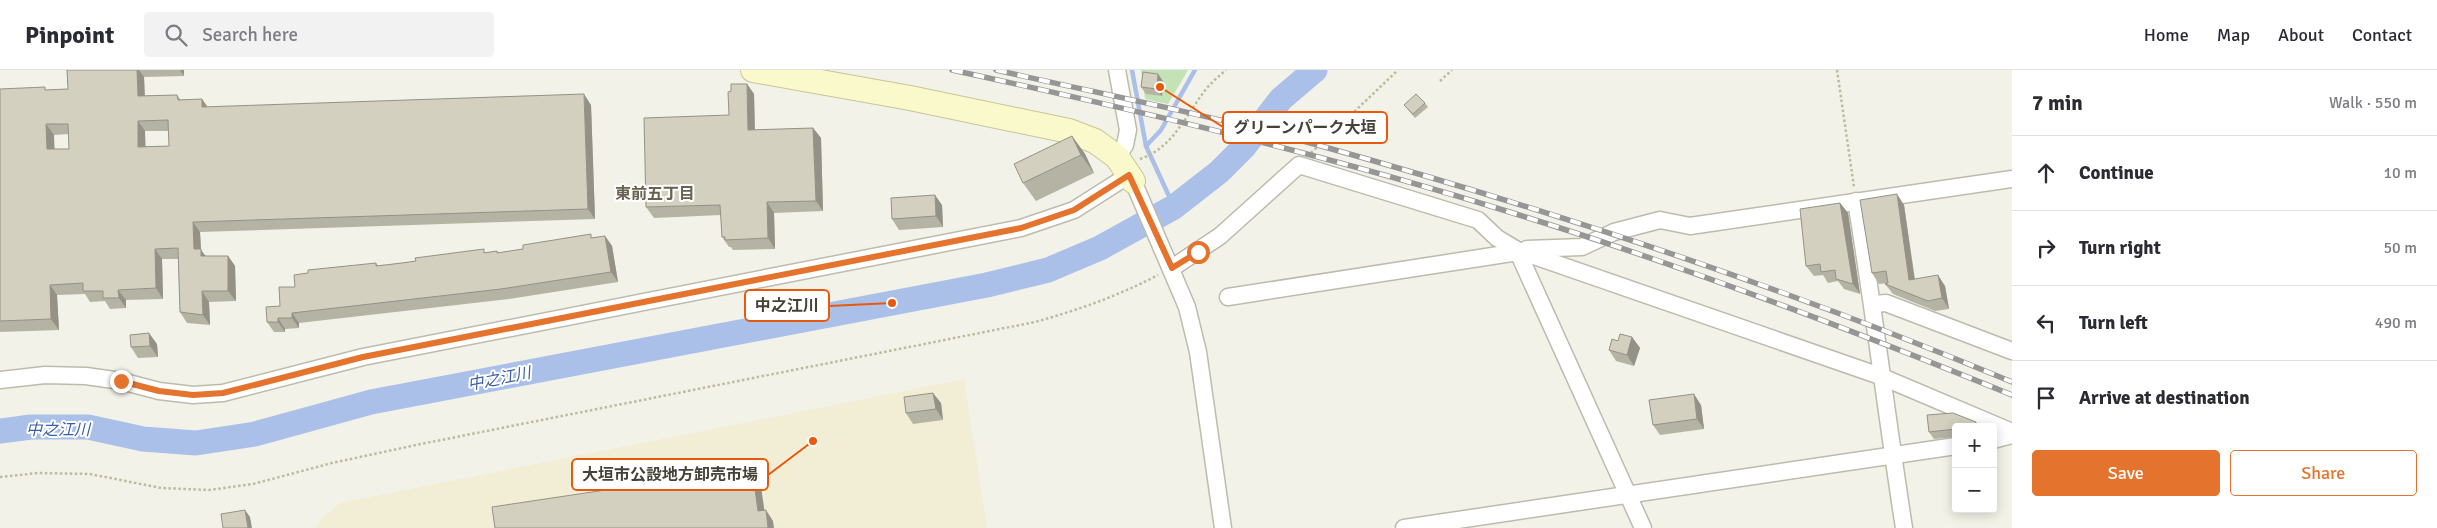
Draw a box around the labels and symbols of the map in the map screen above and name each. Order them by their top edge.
callout: グリーンパーク大垣 [1223,112,1387,143]
text: グリーンパーク大垣 [1233,118,1377,138]
district label: 東前五丁目 [615,184,695,204]
route start [1187,241,1210,264]
callout: 中之江川 [745,290,829,321]
text: 中之江川 [755,296,819,316]
water label: 中之江川 [466,363,534,395]
route end [110,370,133,393]
water label: 中之江川 [26,420,92,440]
callout: 大垣市公設地方卸売市場 [572,459,768,490]
text: 大垣市公設地方卸売市場 [582,465,758,485]

